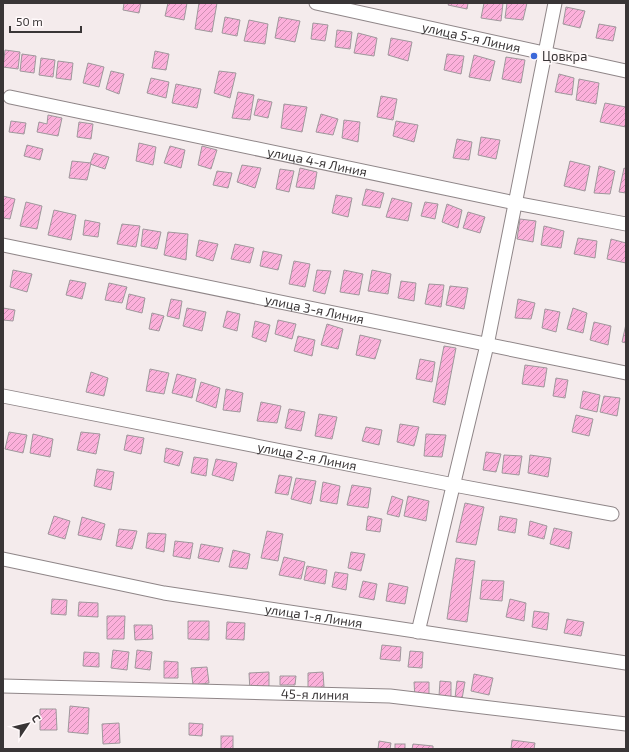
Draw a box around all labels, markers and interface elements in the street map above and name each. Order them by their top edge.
scale bar [10,8,81,34]
text: 50 m [16,14,43,28]
street label: улица 5-я Линия [421,18,522,56]
place label: Цовкра [542,48,587,64]
marker: Цовкра [529,51,539,61]
street label: улица 4-я Линия [266,143,369,180]
street label: улица 3-я Линия [264,291,365,327]
street label: улица 2-я Линия [256,438,358,474]
street label: улица 1-я Линия [264,600,364,631]
street label: 45-я линия [281,685,349,703]
north arrow [8,704,48,744]
text: С [29,712,44,725]

